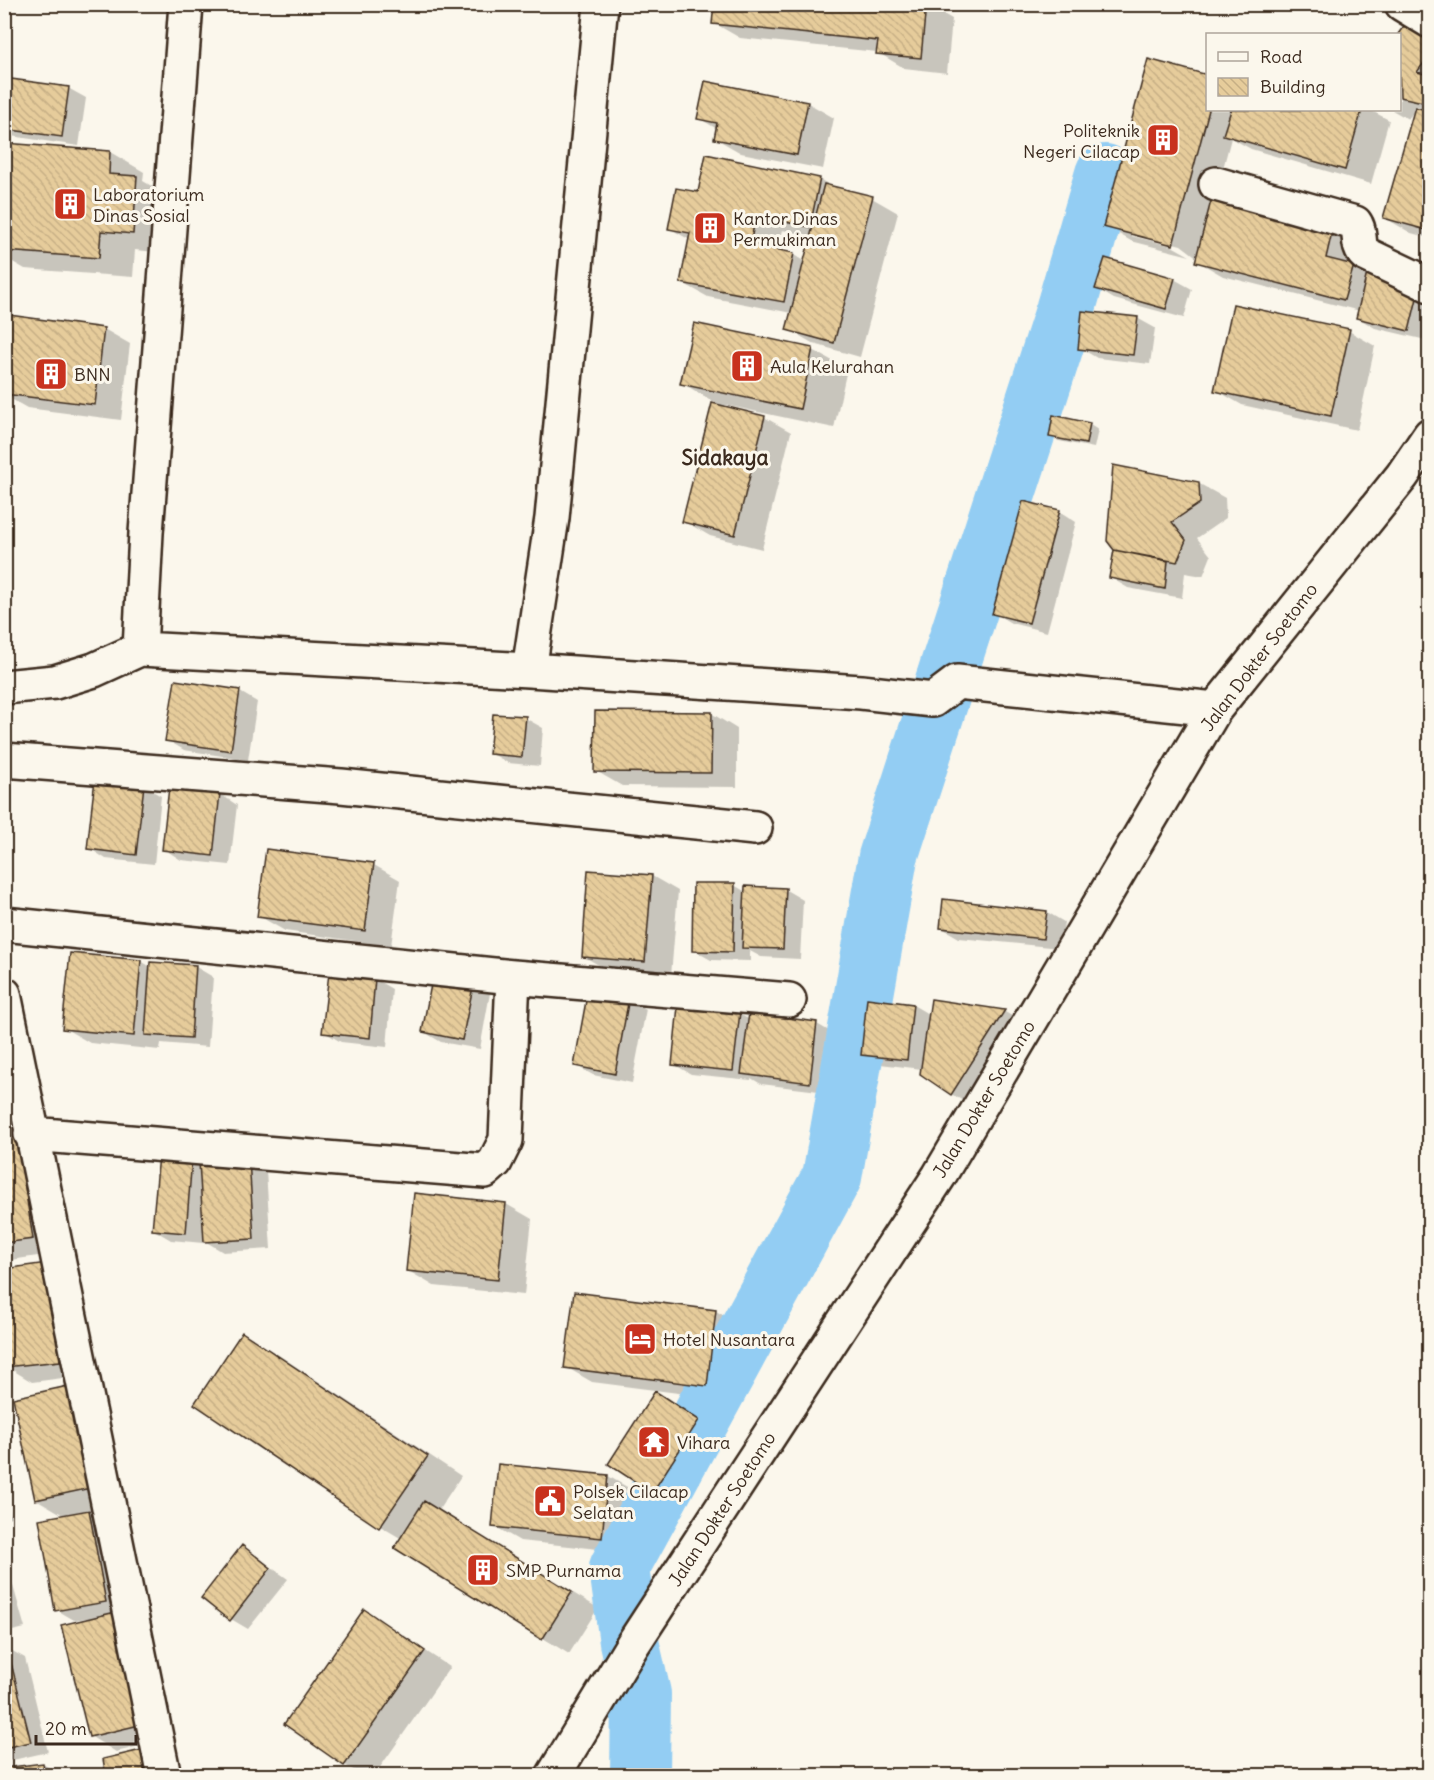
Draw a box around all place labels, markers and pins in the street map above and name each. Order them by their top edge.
place label: Politeknik Negeri Cilacap [1023,119,1140,163]
building icon: Politeknik Negeri Cilacap [1145,122,1181,158]
place label: Laboratorium Dinas Sosial [93,183,204,227]
building icon: Laboratorium Dinas Sosial [52,186,88,222]
place label: Kantor Dinas Permukiman [733,207,838,251]
building icon: Kantor Dinas Permukiman [692,210,728,246]
building icon: Aula Kelurahan [729,348,765,384]
place label: Aula Kelurahan [770,355,894,378]
building icon: BNN [33,356,69,392]
place label: BNN [74,363,111,386]
hotel icon: Hotel Nusantara [622,1321,658,1357]
place label: Hotel Nusantara [663,1328,795,1351]
temple icon: Vihara [636,1424,672,1460]
place label: Vihara [677,1431,730,1454]
place label: Polsek Cilacap Selatan [573,1480,689,1524]
public building icon: Polsek Cilacap Selatan [532,1483,568,1519]
building icon: SMP Purnama [465,1552,501,1588]
place label: SMP Purnama [506,1559,621,1582]

